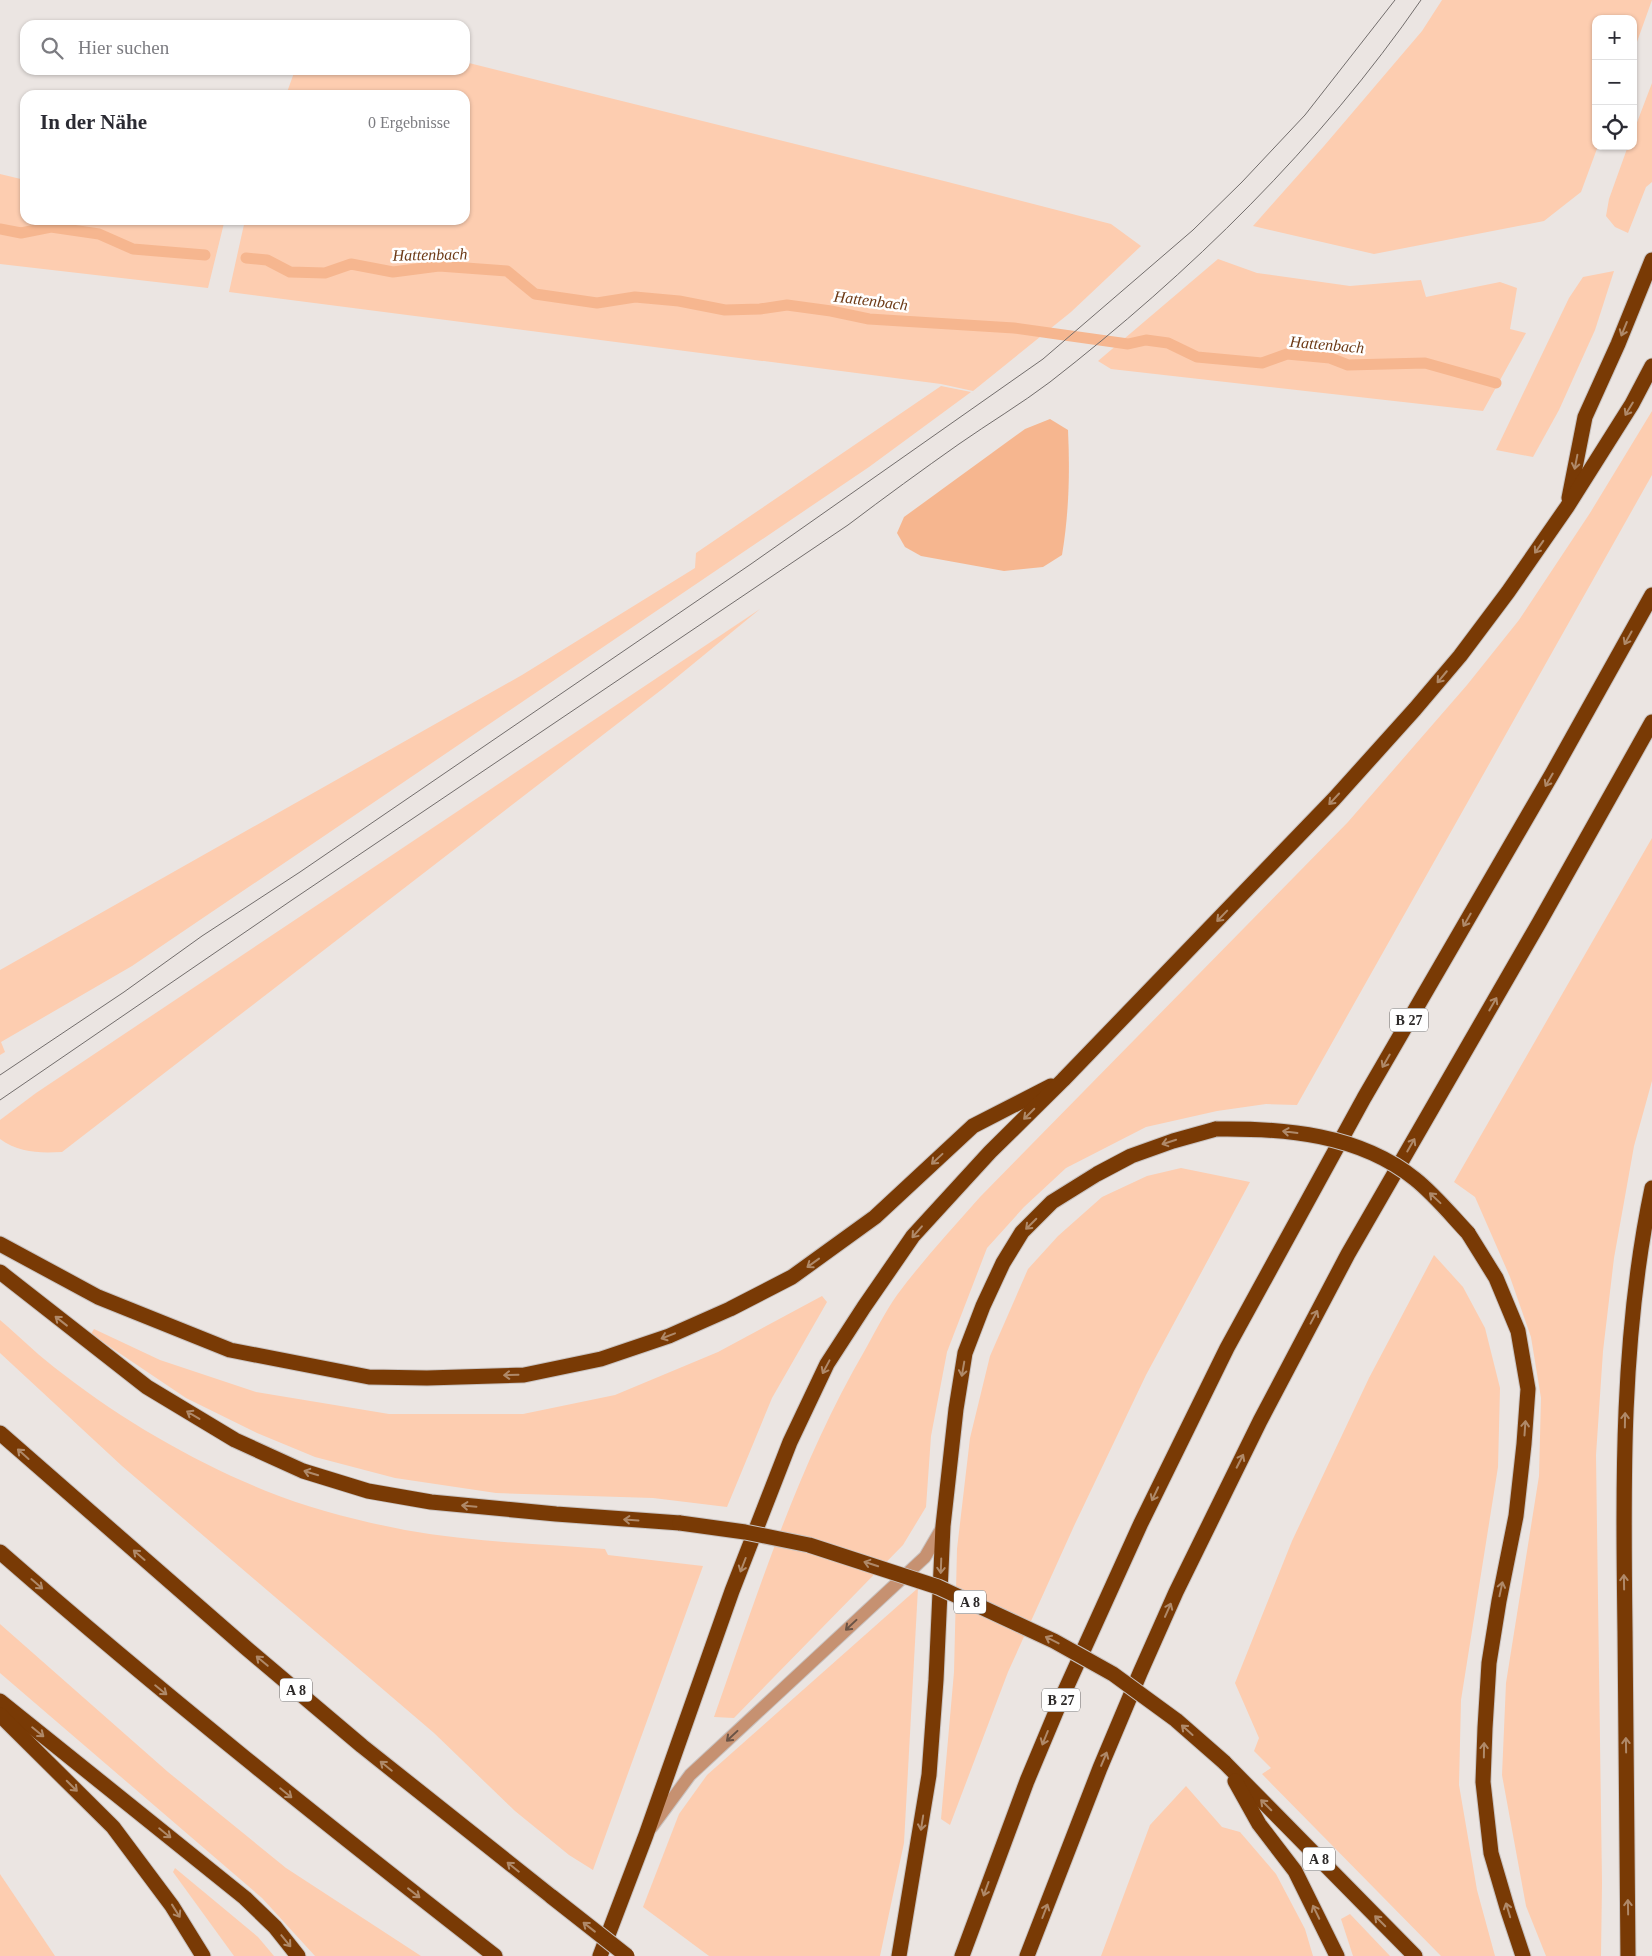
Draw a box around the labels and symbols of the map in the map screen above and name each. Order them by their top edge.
water label: Hattenbach [392,245,467,264]
water label: Hattenbach [832,287,909,313]
one-way arrow [1619,321,1628,336]
water label: Hattenbach [1288,333,1365,356]
one-way arrow [1623,401,1633,416]
one-way arrow [1571,454,1580,470]
one-way arrow [1534,540,1545,554]
one-way arrow [1623,630,1633,645]
one-way arrow [1437,671,1448,684]
one-way arrow [1543,772,1553,786]
one-way arrow [1328,792,1340,805]
one-way arrow [1216,909,1228,922]
one-way arrow [1462,913,1472,927]
one-way arrow [1488,997,1498,1011]
road number: B 27 [1390,1008,1428,1032]
one-way arrow [1380,1053,1390,1067]
one-way arrow [1022,1108,1035,1120]
one-way arrow [1282,1127,1298,1137]
one-way arrow [1161,1138,1177,1148]
one-way arrow [1407,1138,1417,1152]
one-way arrow [931,1153,944,1165]
one-way arrow [1428,1192,1441,1204]
one-way arrow [1024,1218,1037,1230]
one-way arrow [911,1226,923,1239]
one-way arrow [806,1257,820,1268]
one-way arrow [1309,1309,1319,1324]
one-way arrow [54,1316,68,1326]
one-way arrow [661,1331,676,1341]
one-way arrow [821,1359,830,1374]
one-way arrow [957,1361,967,1377]
one-way arrow [503,1371,519,1380]
one-way arrow [187,1410,201,1420]
one-way arrow [1620,1412,1629,1428]
one-way arrow [1521,1421,1530,1437]
one-way arrow [17,1448,30,1460]
one-way arrow [1236,1454,1245,1469]
one-way arrow [303,1468,319,1478]
one-way arrow [1149,1486,1159,1501]
one-way arrow [462,1501,478,1511]
one-way arrow [624,1515,640,1524]
one-way arrow [133,1550,146,1561]
one-way arrow [737,1557,747,1572]
one-way arrow [937,1557,946,1573]
one-way arrow [863,1558,879,1568]
one-way arrow [1619,1575,1629,1591]
one-way arrow [30,1579,43,1590]
one-way arrow [1497,1581,1506,1597]
road number: A 8 [954,1590,986,1614]
one-way arrow [1164,1603,1174,1618]
one-way arrow [845,1619,858,1631]
one-way arrow [1045,1635,1060,1645]
one-way arrow [256,1656,269,1667]
road number: A 8 [280,1678,312,1702]
one-way arrow [154,1684,167,1695]
road number: B 27 [1042,1688,1080,1712]
one-way arrow [1181,1724,1194,1736]
one-way arrow [31,1726,44,1737]
one-way arrow [726,1730,739,1741]
one-way arrow [1040,1730,1049,1745]
one-way arrow [1621,1737,1631,1754]
one-way arrow [1479,1742,1489,1758]
one-way arrow [1099,1752,1109,1767]
one-way arrow [380,1760,393,1771]
one-way arrow [65,1780,77,1792]
one-way arrow [280,1787,293,1798]
one-way arrow [1261,1800,1273,1812]
one-way arrow [917,1815,927,1831]
one-way arrow [158,1828,171,1839]
road number: A 8 [1303,1848,1335,1870]
one-way arrow [507,1862,520,1873]
one-way arrow [981,1881,990,1896]
one-way arrow [407,1888,421,1898]
one-way arrow [1623,1900,1632,1916]
one-way arrow [1502,1902,1512,1918]
one-way arrow [1041,1903,1050,1919]
one-way arrow [170,1904,181,1918]
one-way arrow [1311,1905,1320,1920]
one-way arrow [1374,1915,1387,1927]
one-way arrow [583,1921,596,1932]
one-way arrow [280,1934,291,1947]

